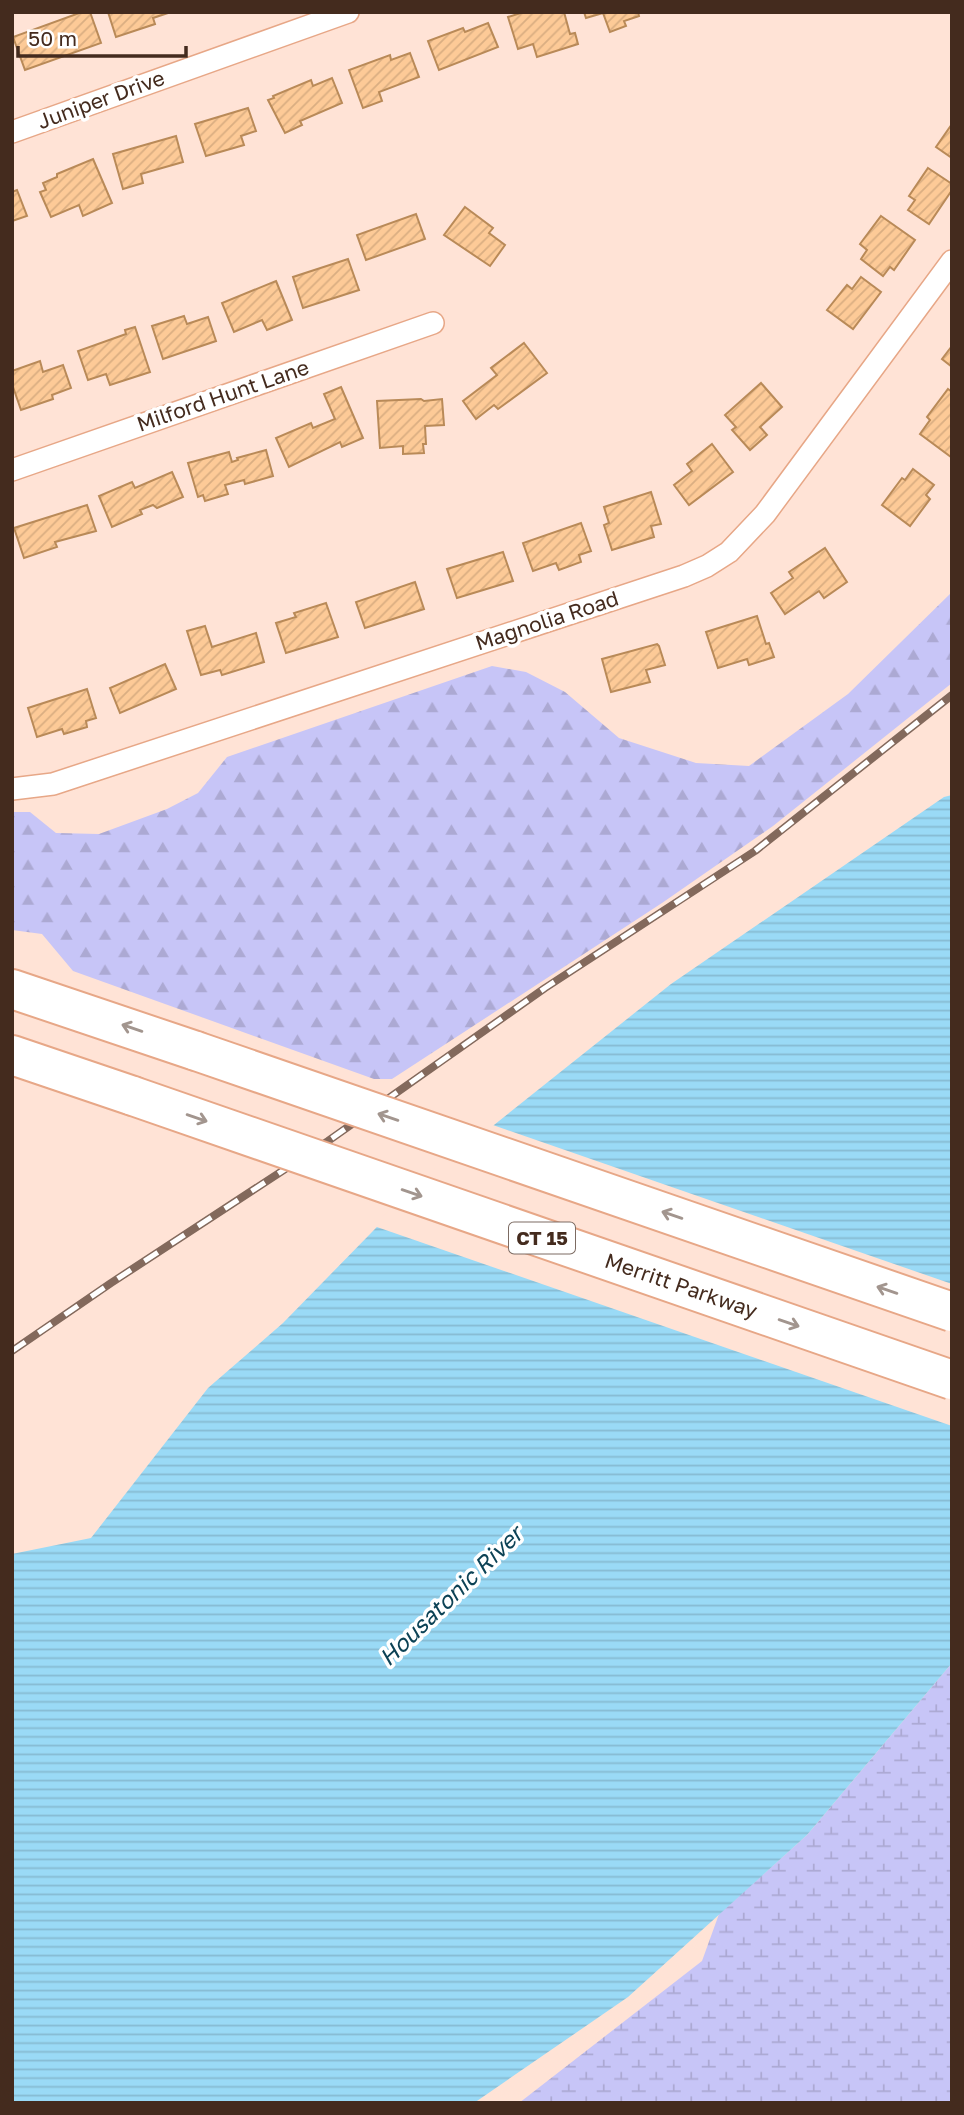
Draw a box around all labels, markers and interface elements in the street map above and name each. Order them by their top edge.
scale bar [18,14,186,58]
text: 50 m [28,25,77,51]
street label: Juniper Drive [33,64,168,134]
street label: Milford Hunt Lane [133,353,312,437]
street label: Magnolia Road [472,585,622,655]
one-way arrow [121,1021,143,1033]
one-way arrow [377,1110,399,1122]
one-way arrow [186,1113,208,1125]
one-way arrow [401,1188,423,1200]
one-way arrow [662,1208,684,1220]
road number: CT 15 [509,1222,575,1254]
street label: Merritt Parkway [602,1247,761,1323]
one-way arrow [877,1283,899,1295]
one-way arrow [778,1318,800,1330]
water label: Housatonic River [373,1518,530,1671]

